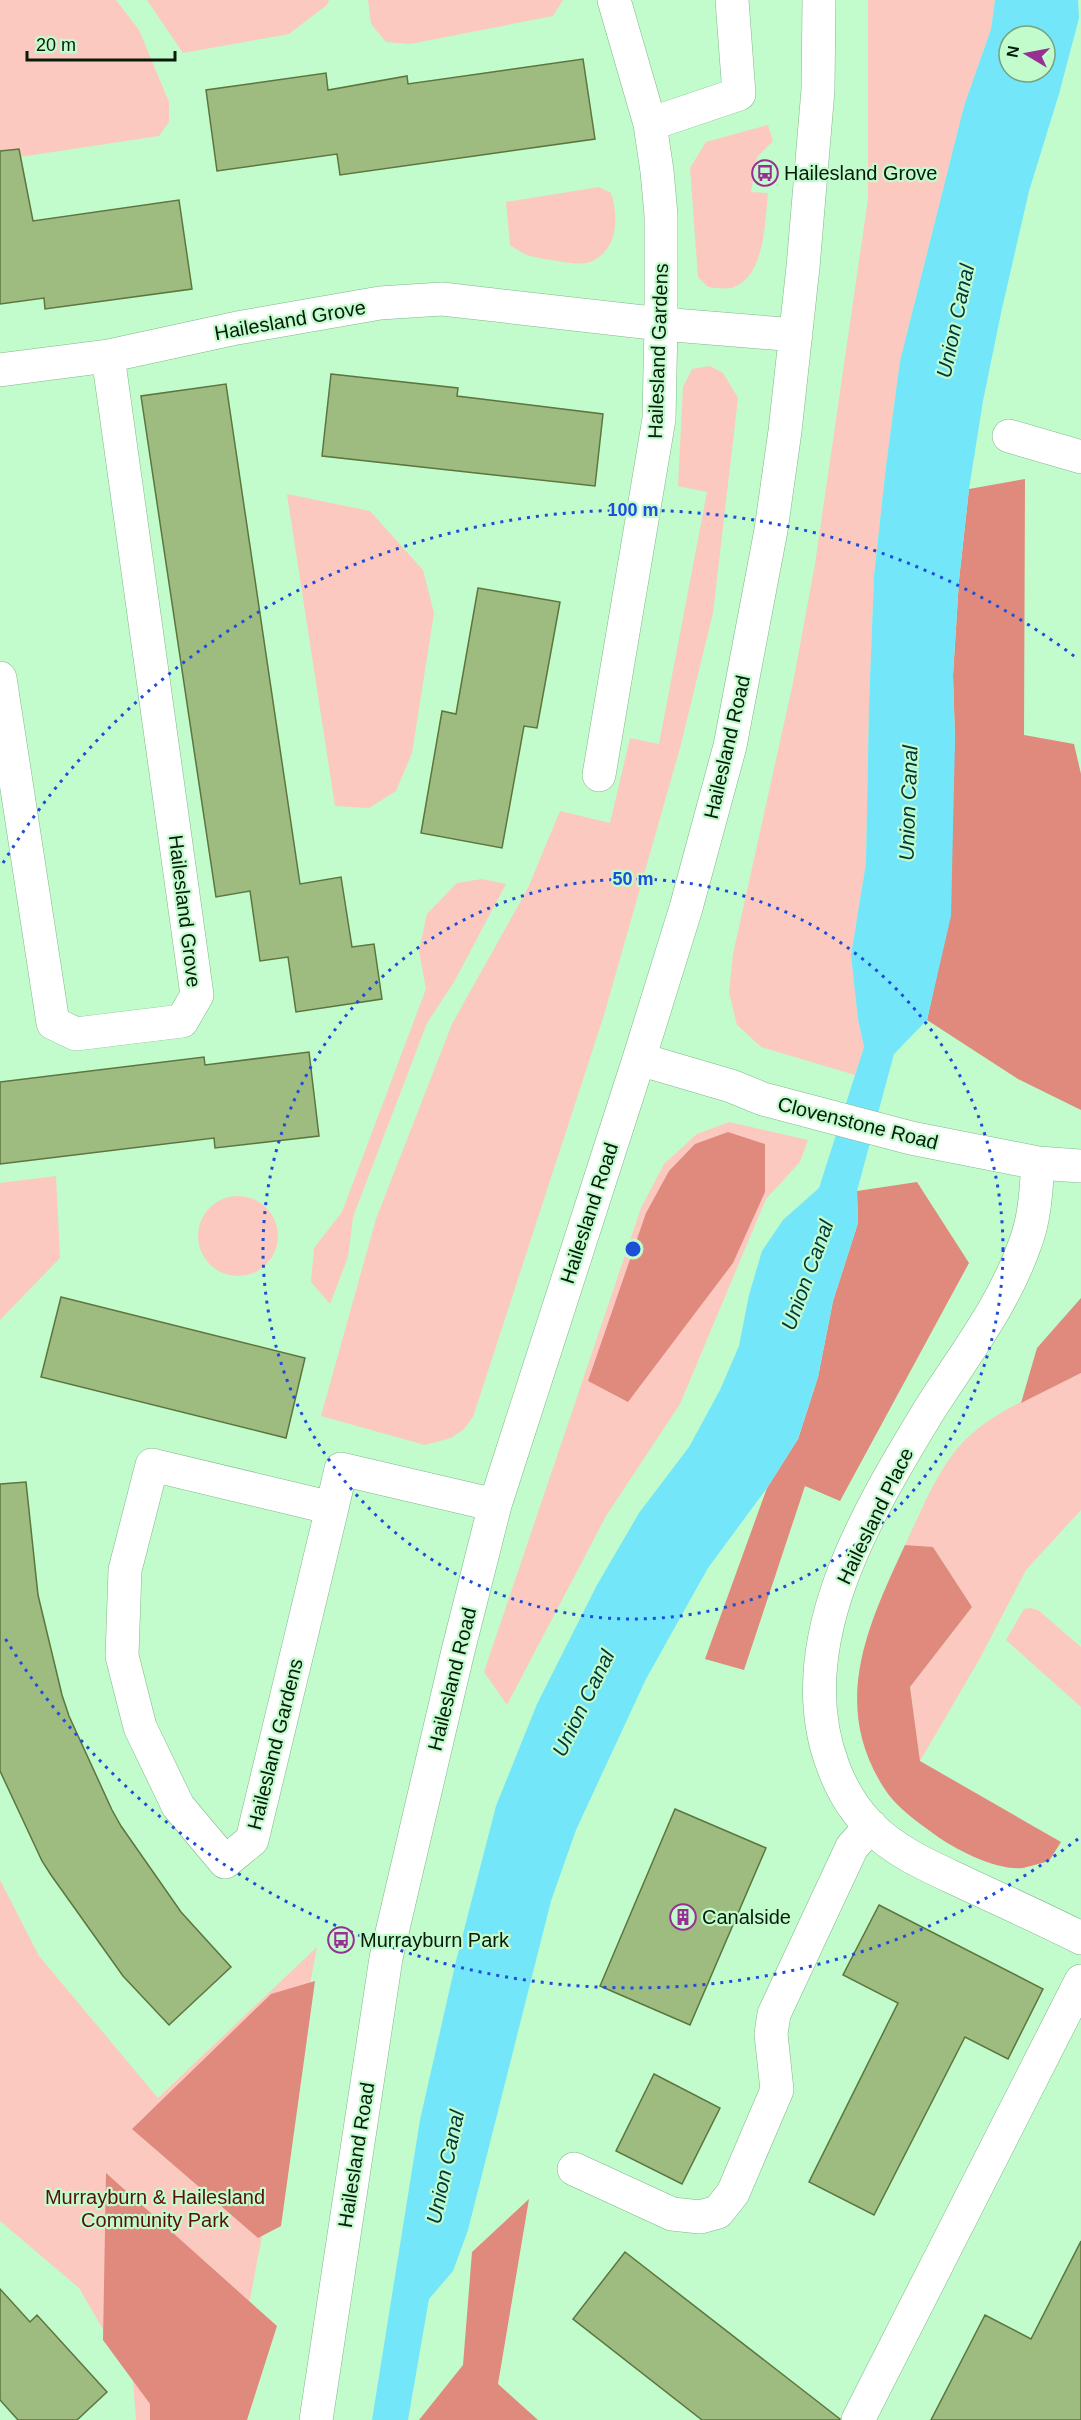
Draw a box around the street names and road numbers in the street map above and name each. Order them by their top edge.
street label: Hailesland Gardens [644,263,672,439]
street label: Hailesland Grove [213,296,367,344]
street label: Hailesland Road [700,673,754,821]
street label: Hailesland Grove [165,834,205,988]
street label: Clovenstone Road [776,1092,940,1154]
street label: Hailesland Road [556,1140,622,1286]
street label: Hailesland Place [832,1444,918,1588]
street label: Hailesland Road [424,1605,480,1753]
street label: Hailesland Gardens [243,1656,307,1832]
street label: Hailesland Road [334,2081,378,2229]

